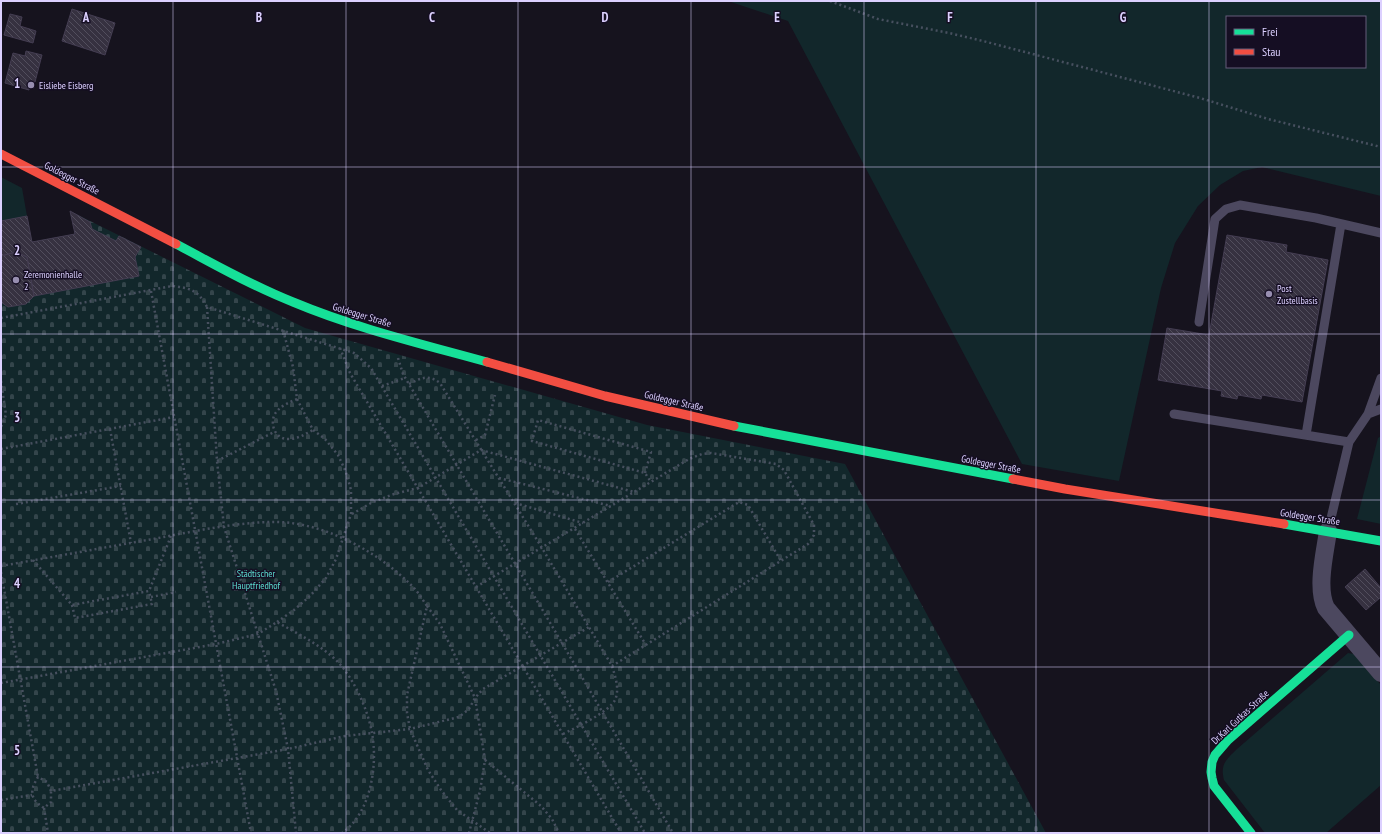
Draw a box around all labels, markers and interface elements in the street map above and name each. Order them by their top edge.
text: A [82,9,90,26]
text: B [256,9,262,26]
text: C [429,9,435,26]
text: D [602,9,609,26]
text: E [774,9,780,26]
text: F [947,9,953,26]
text: G [1120,9,1127,26]
legend [1226,16,1366,68]
text: Frei [1262,24,1278,39]
text: Stau [1262,44,1280,59]
text: 1 [14,75,20,92]
place label: Eisliebe Eisberg [39,79,93,92]
marker: Eisliebe Eisberg [26,80,36,90]
street label: Goldegger Straße [42,159,102,197]
text: 2 [14,242,20,259]
place label: Zeremonienhalle 2 [24,268,82,293]
marker: Zeremonienhalle 2 [11,275,21,285]
place label: Post Zustellbasis [1277,282,1318,307]
marker: Post Zustellbasis [1264,289,1274,299]
street label: Goldegger Straße [331,300,393,330]
street label: Goldegger Straße [643,388,705,414]
text: 3 [14,409,20,426]
street label: Goldegger Straße [960,452,1022,476]
street label: Goldegger Straße [1279,506,1341,528]
park label: Städtischer Hauptfriedhof [232,567,280,592]
text: 4 [14,575,21,592]
street label: Dr.Karl Gutkas-Straße [1208,687,1272,747]
text: 5 [14,742,20,759]

